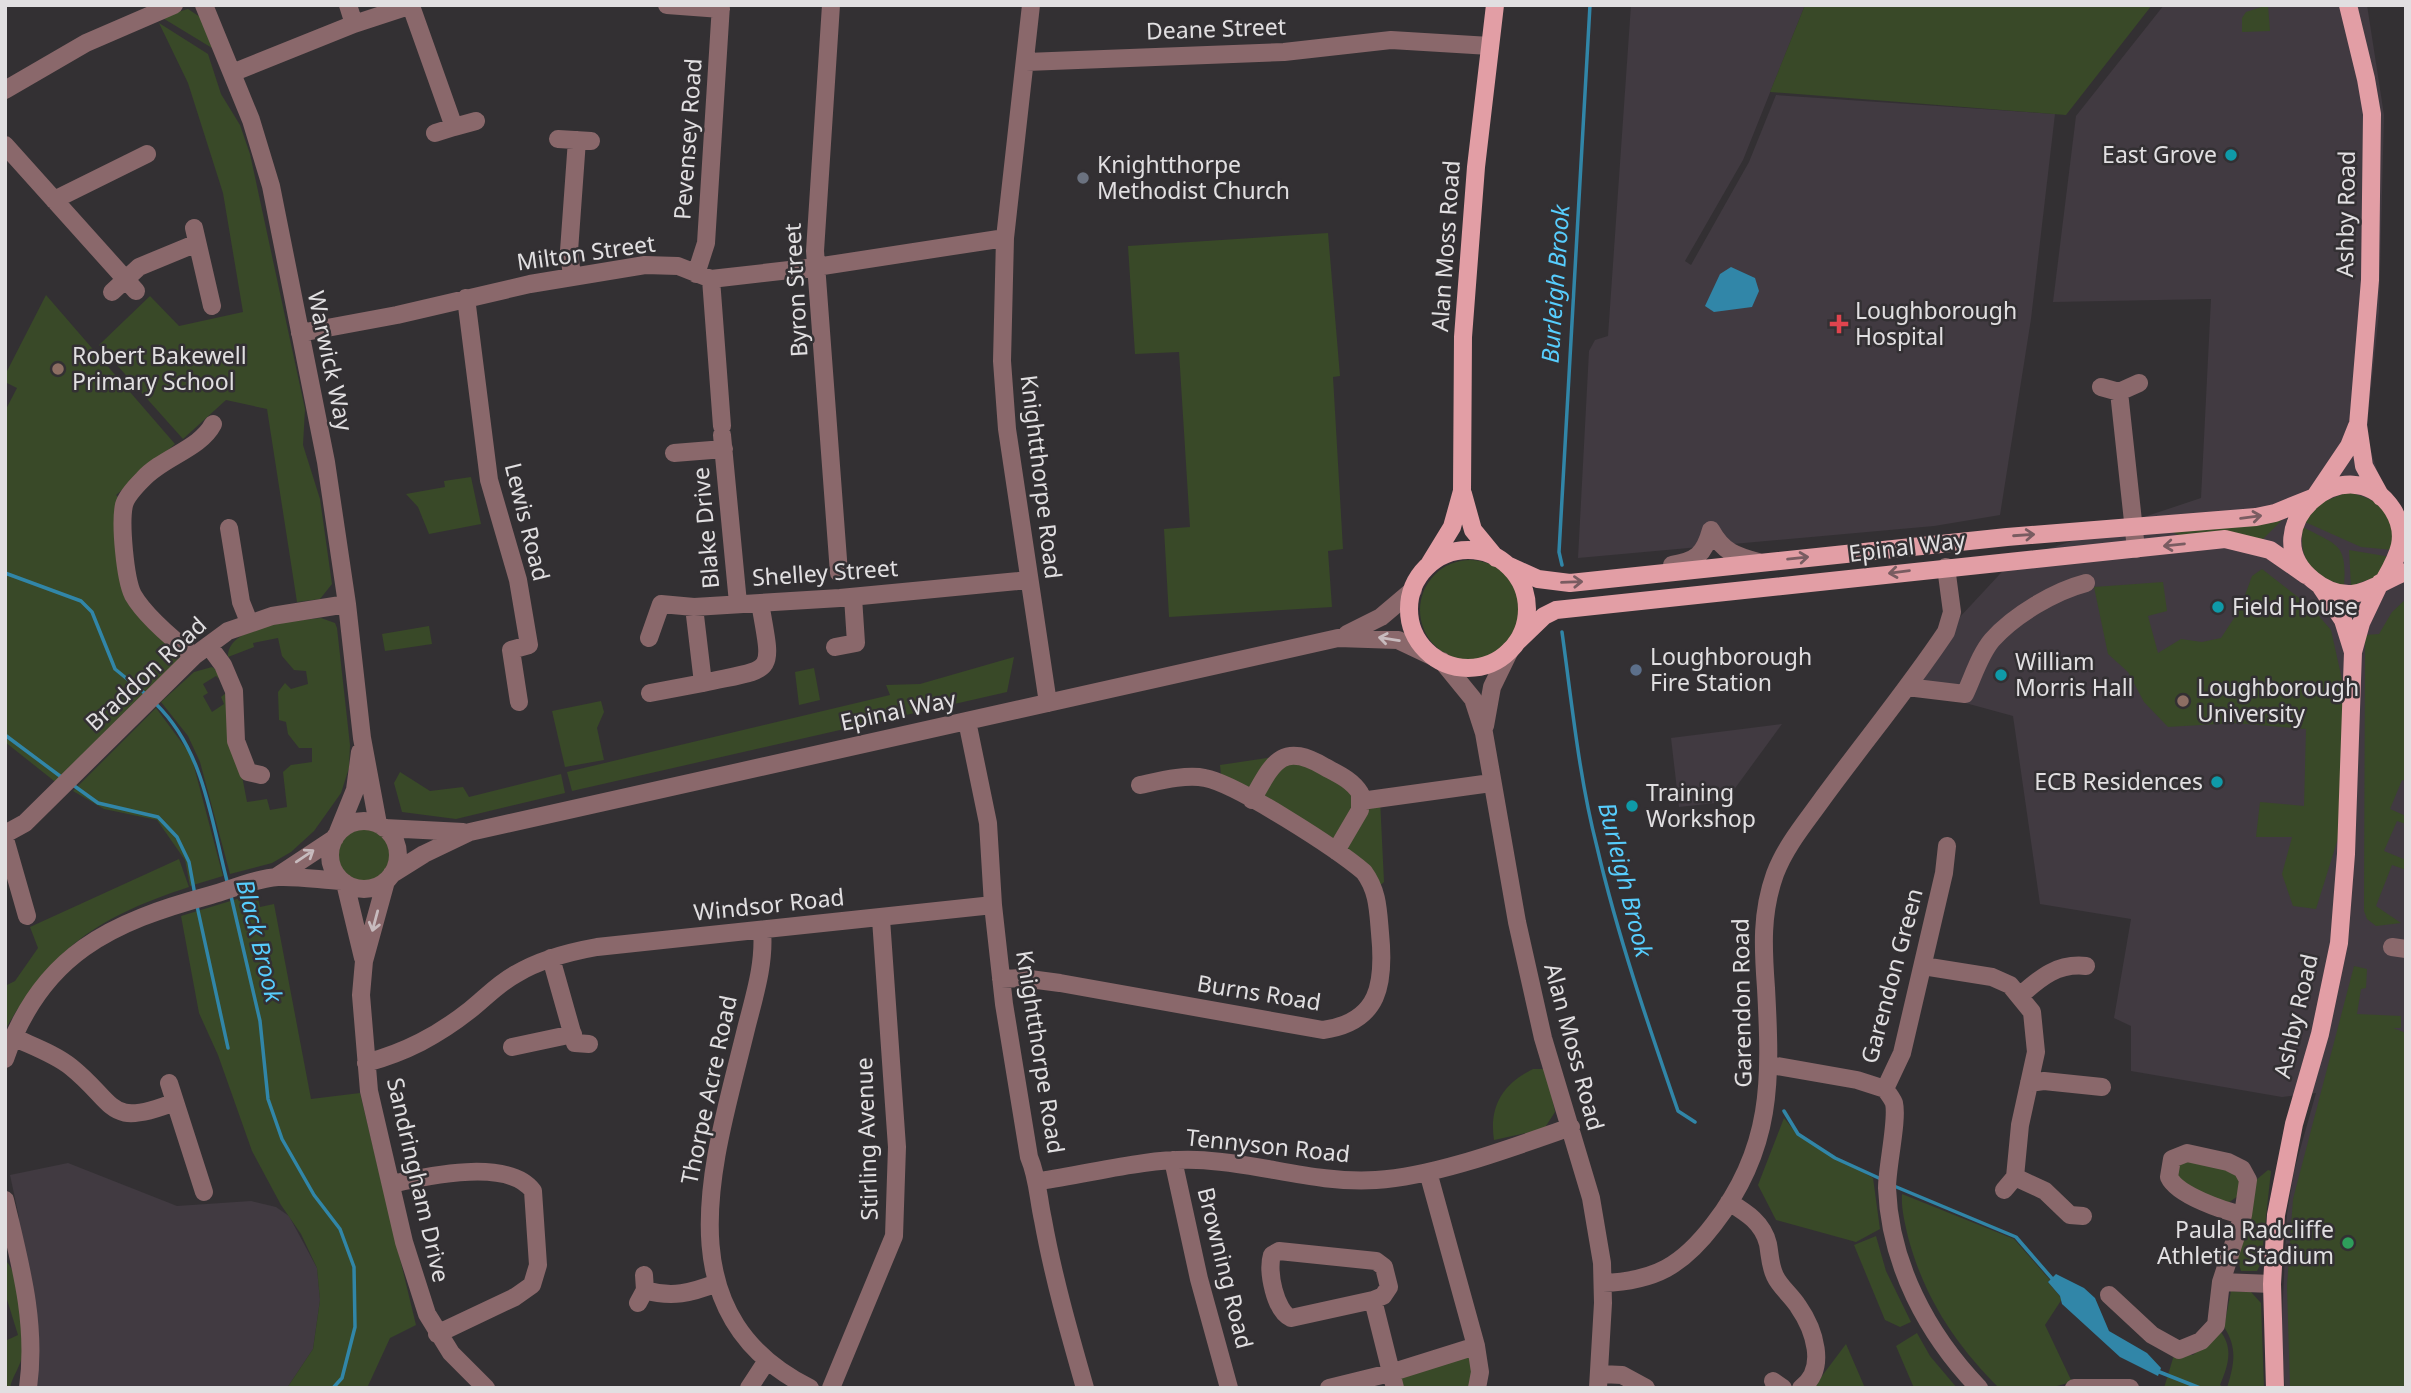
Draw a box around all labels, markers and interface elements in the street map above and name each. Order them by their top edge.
street label: Deane Street [1145,10,1287,46]
street label: Pevensey Road [665,57,709,221]
place label: East Grove [2102,138,2217,170]
marker: East Grove [2223,147,2239,163]
place label: Knightthorpe Methodist Church [1097,148,1290,206]
street label: Ashby Road [2328,150,2362,278]
street label: Alan Moss Road [1423,159,1467,333]
marker: Knightthorpe Methodist Church [1075,170,1091,186]
water label: Burleigh Brook [1533,203,1577,364]
street label: Byron Street [776,222,814,358]
street label: Milton Street [515,226,657,278]
street label: Warwick Way [301,288,361,434]
place label: Loughborough Hospital [1855,294,2017,352]
marker: Loughborough Hospital [1829,314,1849,334]
place label: Robert Bakewell Primary School [72,339,247,397]
marker: Robert Bakewell Primary School [50,361,66,377]
street label: Knightthorpe Road [1014,373,1070,581]
street label: Lewis Road [498,459,558,584]
street label: Blake Drive [684,466,726,590]
one-way arrow [2239,510,2262,523]
street label: Epinal Way [1847,523,1967,569]
one-way arrow [2013,528,2035,541]
one-way arrow [2163,538,2186,551]
street label: Shelley Street [751,551,899,593]
one-way arrow [1786,551,1809,564]
one-way arrow [1888,566,1911,579]
one-way arrow [1560,575,1583,588]
place label: Field House [2232,590,2358,622]
marker: Field House [2210,599,2226,615]
street label: Braddon Road [78,609,213,738]
one-way arrow [1378,633,1401,646]
place label: Loughborough Fire Station [1650,640,1812,698]
place label: William Morris Hall [2015,645,2134,703]
marker: Loughborough Fire Station [1628,662,1644,678]
marker: William Morris Hall [1993,667,2009,683]
place label: Loughborough University [2197,671,2359,729]
street label: Epinal Way [837,682,959,738]
marker: Loughborough University [2175,693,2191,709]
place label: ECB Residences [2034,765,2203,797]
marker: ECB Residences [2209,774,2225,790]
place label: Training Workshop [1646,776,1756,834]
marker: Training Workshop [1624,798,1640,814]
water label: Burleigh Brook [1591,799,1662,962]
one-way arrow [295,849,314,863]
water label: Black Brook [229,876,292,1007]
street label: Windsor Road [692,880,846,928]
street label: Garendon Green [1852,885,1930,1067]
one-way arrow [368,909,381,932]
street label: Garendon Road [1724,918,1758,1088]
street label: Knightthorpe Road [1009,948,1073,1156]
street label: Ashby Road [2265,951,2325,1081]
street label: Alan Moss Road [1537,960,1613,1134]
street label: Burns Road [1195,966,1323,1018]
street label: Thorpe Acre Road [672,992,744,1187]
street label: Stirling Avenue [847,1057,885,1221]
street label: Sandringham Drive [380,1074,458,1285]
street label: Tennyson Road [1185,1120,1352,1170]
street label: Browning Road [1190,1184,1261,1352]
place label: Paula Radcliffe Athletic Stadium [2157,1213,2334,1271]
marker: Paula Radcliffe Athletic Stadium [2340,1235,2356,1251]

